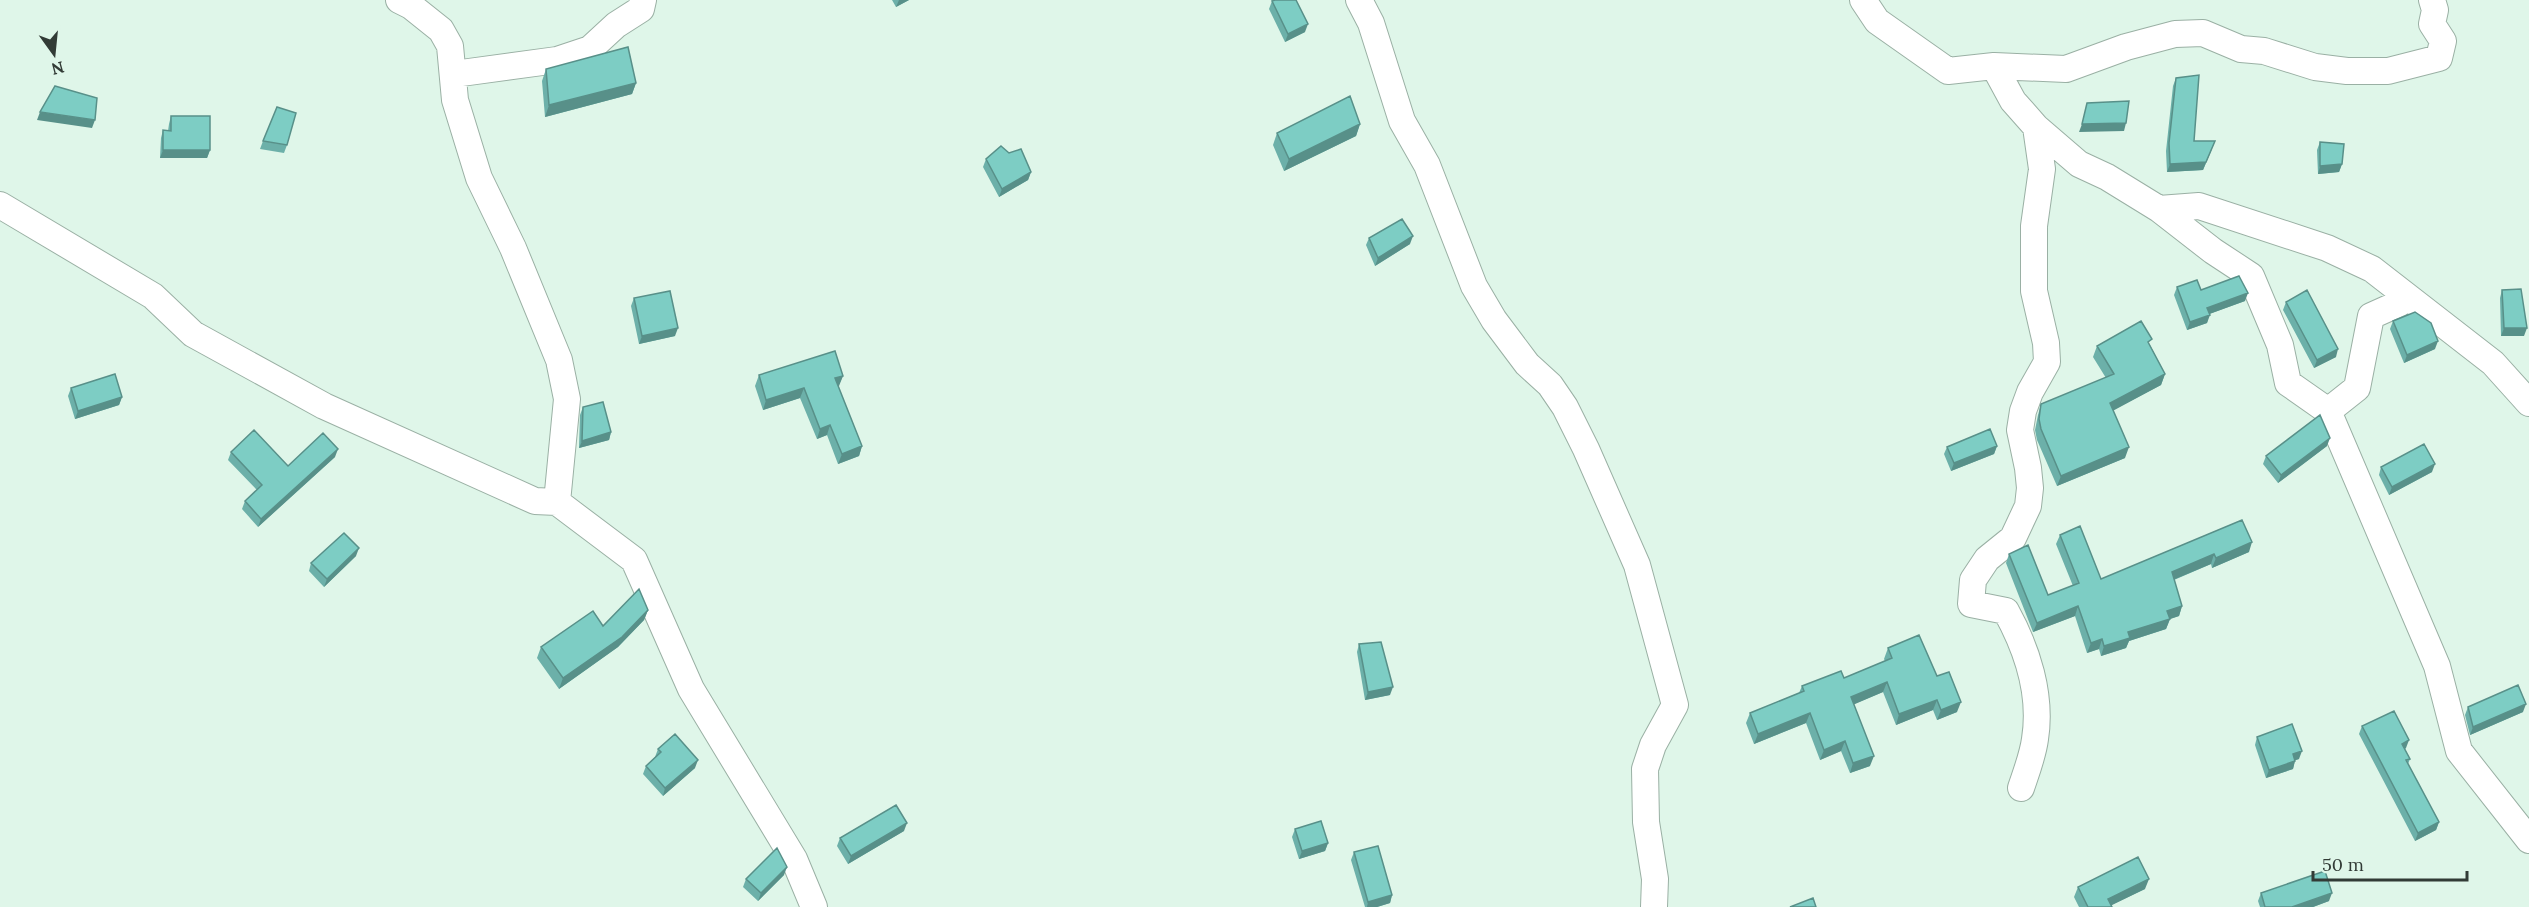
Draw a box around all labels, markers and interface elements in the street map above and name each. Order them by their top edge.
north arrow [24,24,84,84]
text: N [49,57,66,80]
scale bar [2313,844,2468,882]
text: 50 m [2322,853,2364,876]

